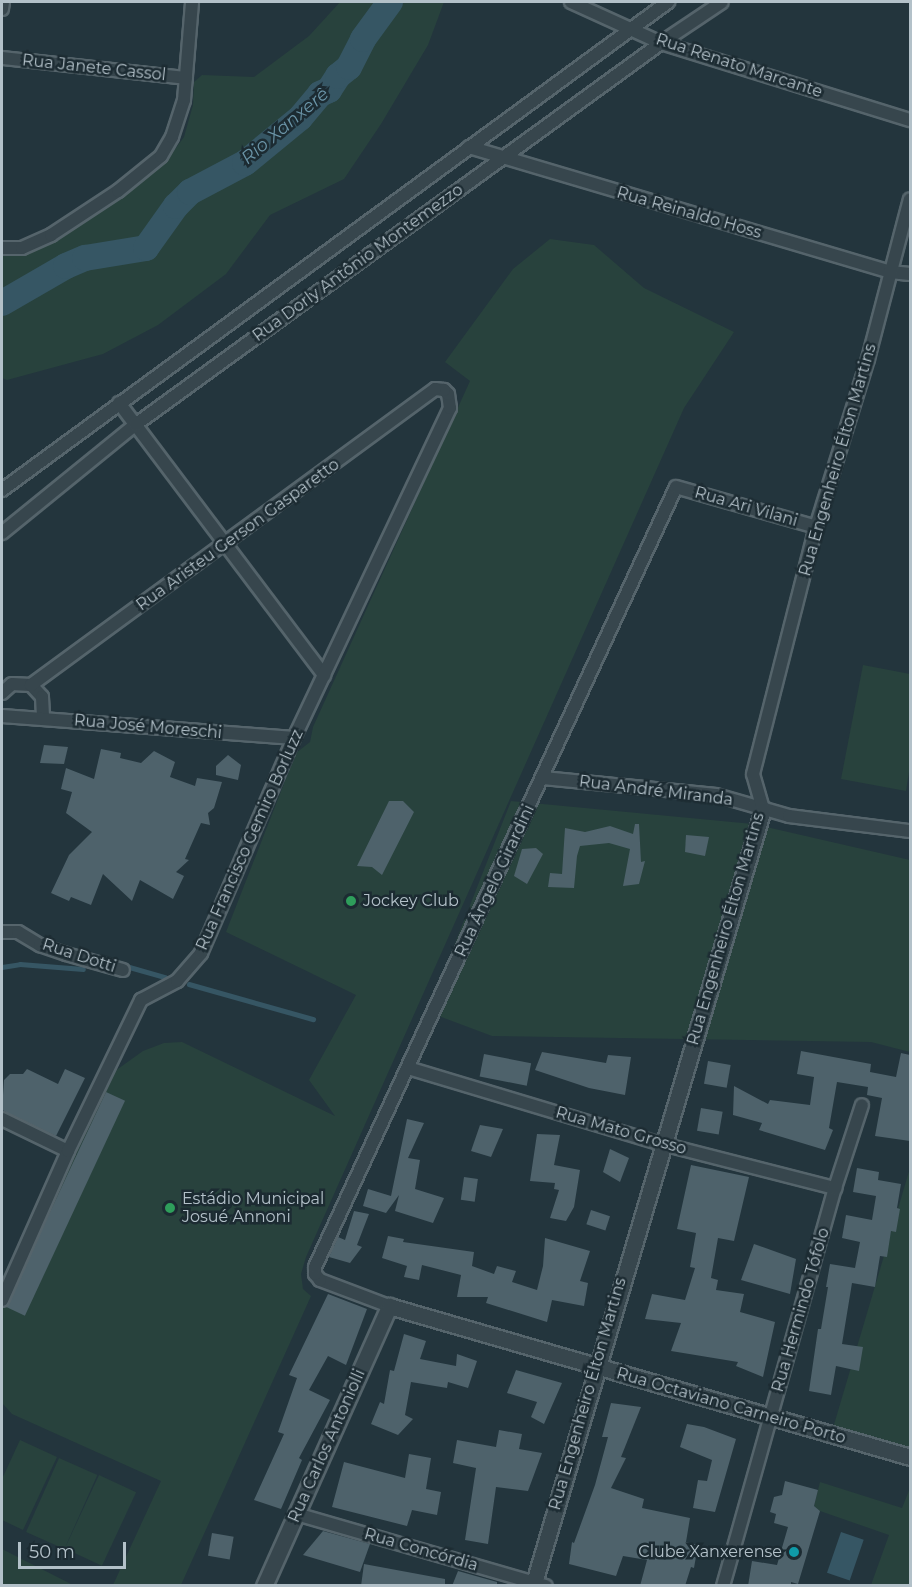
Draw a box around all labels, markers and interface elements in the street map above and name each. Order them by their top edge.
street label: Rua Renato Marcante [653,30,825,102]
street label: Rua Janete Cassol [21,51,167,85]
water label: Rio Xanxerê [237,83,333,169]
street label: Rua Dorly Antônio Montemezzo [249,180,467,346]
street label: Rua Reinaldo Hoss [614,183,764,243]
street label: Rua Engenheiro Élton Martins [796,342,880,578]
street label: Rua Aristeu Gerson Gasparetto [133,455,343,615]
street label: Rua Ari Vilani [692,483,800,531]
street label: Rua José Moreschi [73,711,223,743]
street label: Rua Francisco Gemiro Borluzz [193,727,307,953]
street label: Rua André Miranda [578,772,734,810]
street label: Rua Ângelo Girardini [451,802,539,960]
street label: Rua Engenheiro Élton Martins [684,811,768,1047]
place label: Jockey Club [363,891,459,911]
marker: Jockey Club [344,894,358,908]
street label: Rua Dotti [40,935,118,977]
street label: Rua Mato Grosso [553,1103,689,1159]
place label: Estádio Municipal Josué Annoni [182,1189,324,1227]
marker: Estádio Municipal Josué Annoni [163,1201,177,1215]
street label: Rua Hermindo Tófolo [768,1226,834,1394]
street label: Rua Engenheiro Élton Martins [546,1276,630,1512]
street label: Rua Octaviano Carneiro Porto [614,1364,848,1448]
street label: Rua Carlos Antoniolli [285,1366,369,1526]
street label: Rua Concórdia [362,1525,480,1575]
scale bar [21,1530,129,1568]
text: 50 m [29,1541,75,1563]
place label: Clube Xanxerense [638,1542,782,1562]
marker: Clube Xanxerense [787,1545,801,1559]

